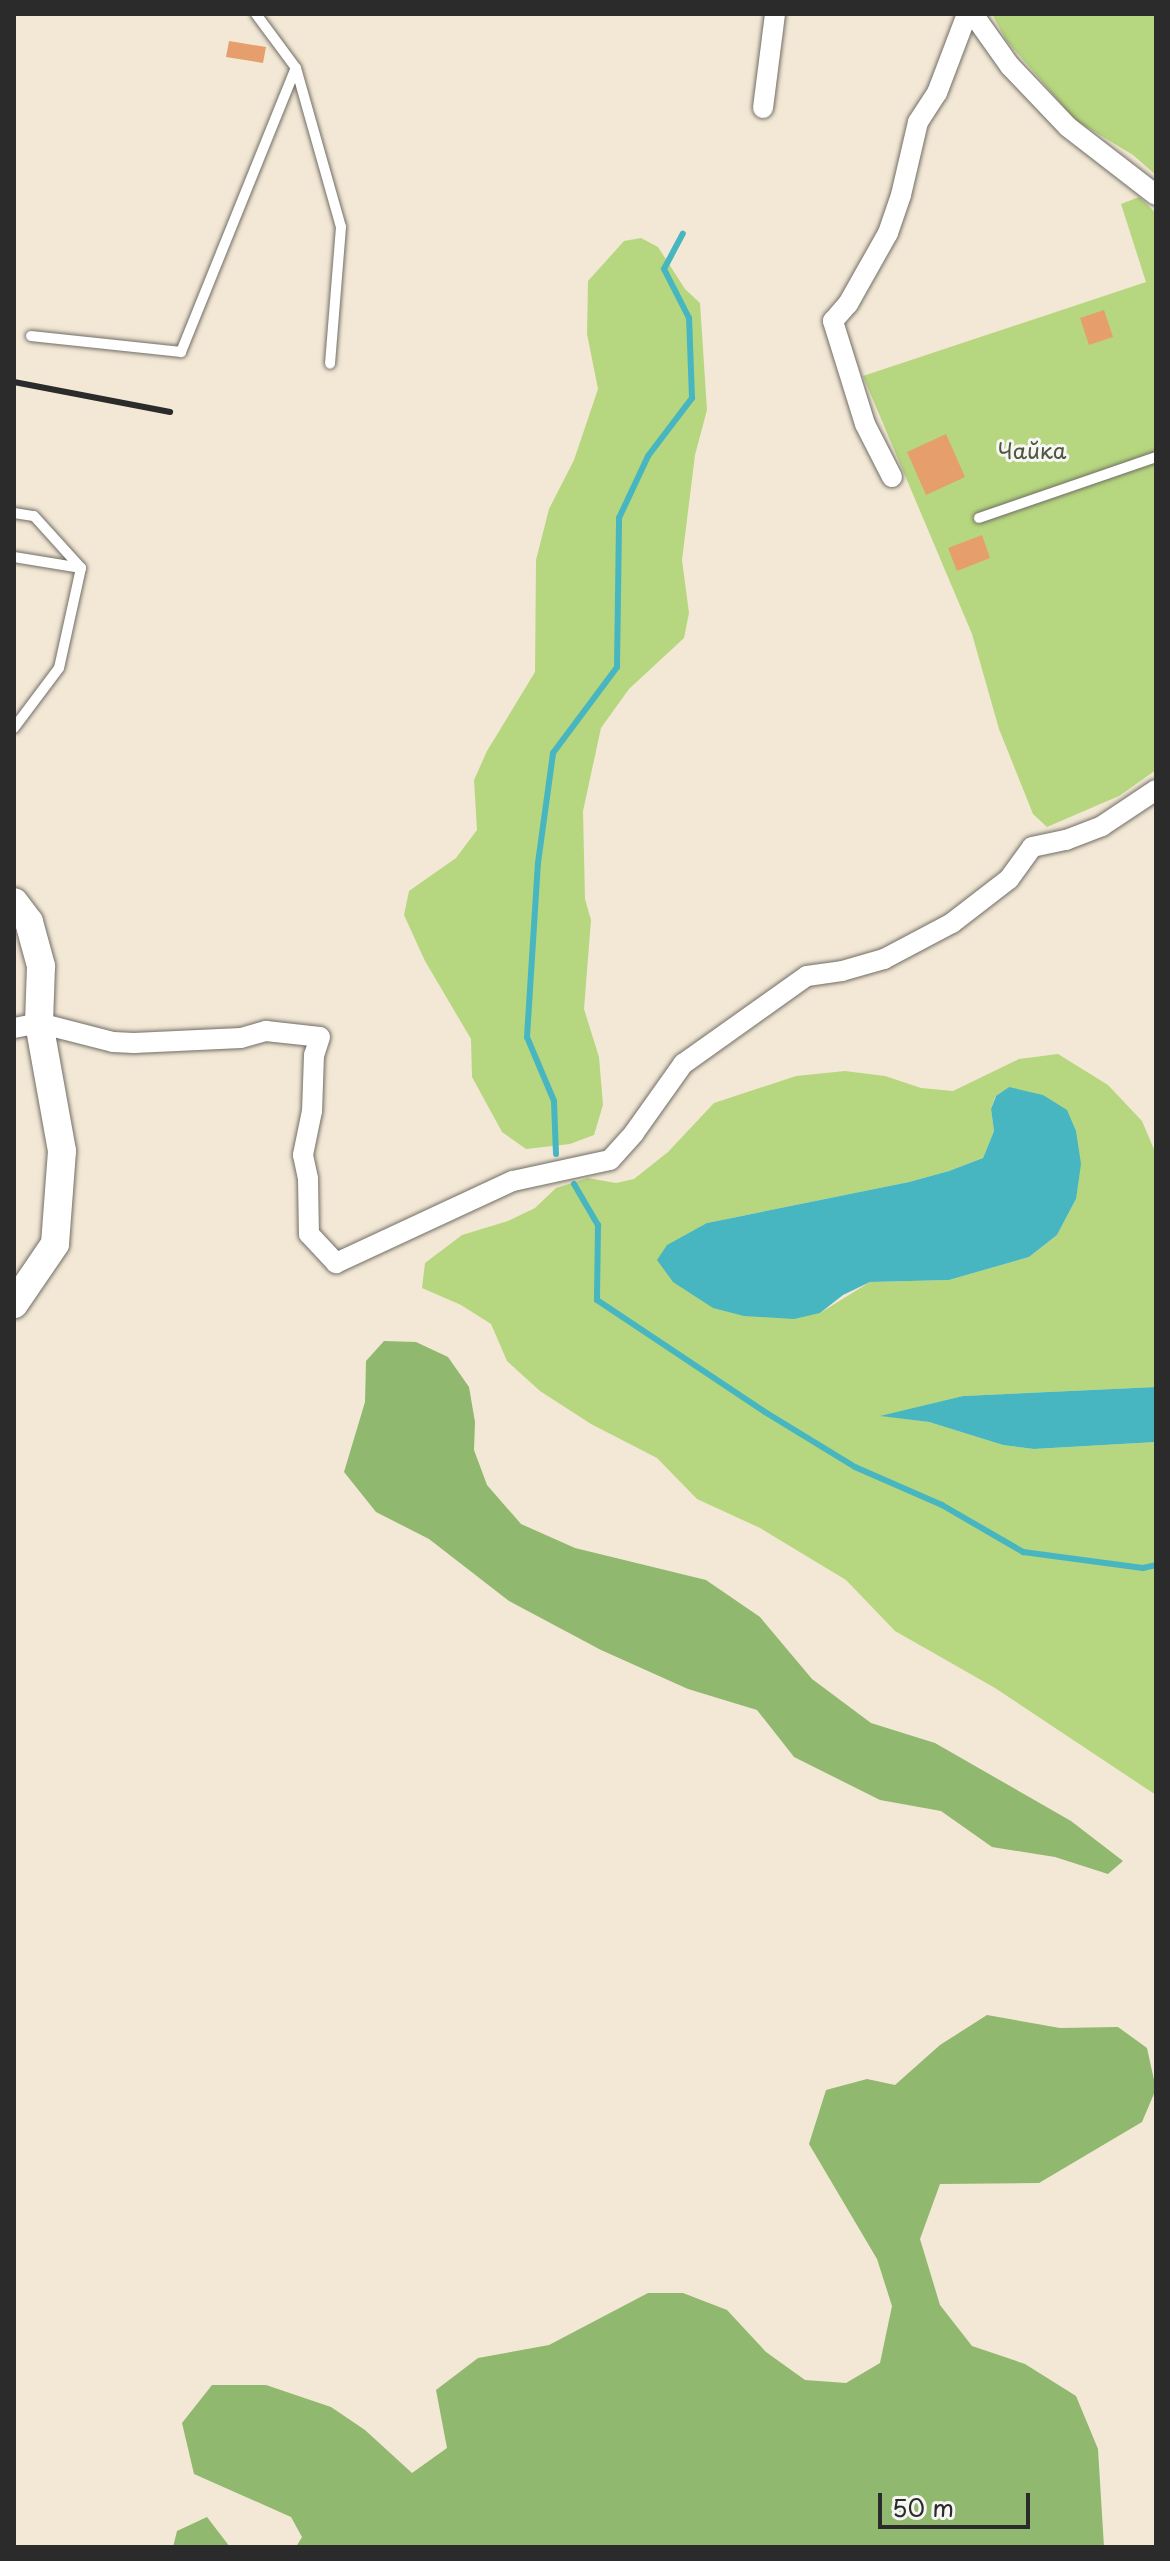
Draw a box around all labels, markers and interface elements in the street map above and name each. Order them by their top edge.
park label: Чайка [998,437,1066,463]
scale bar [882,2477,1034,2527]
text: 50 m [892,2489,954,2525]

